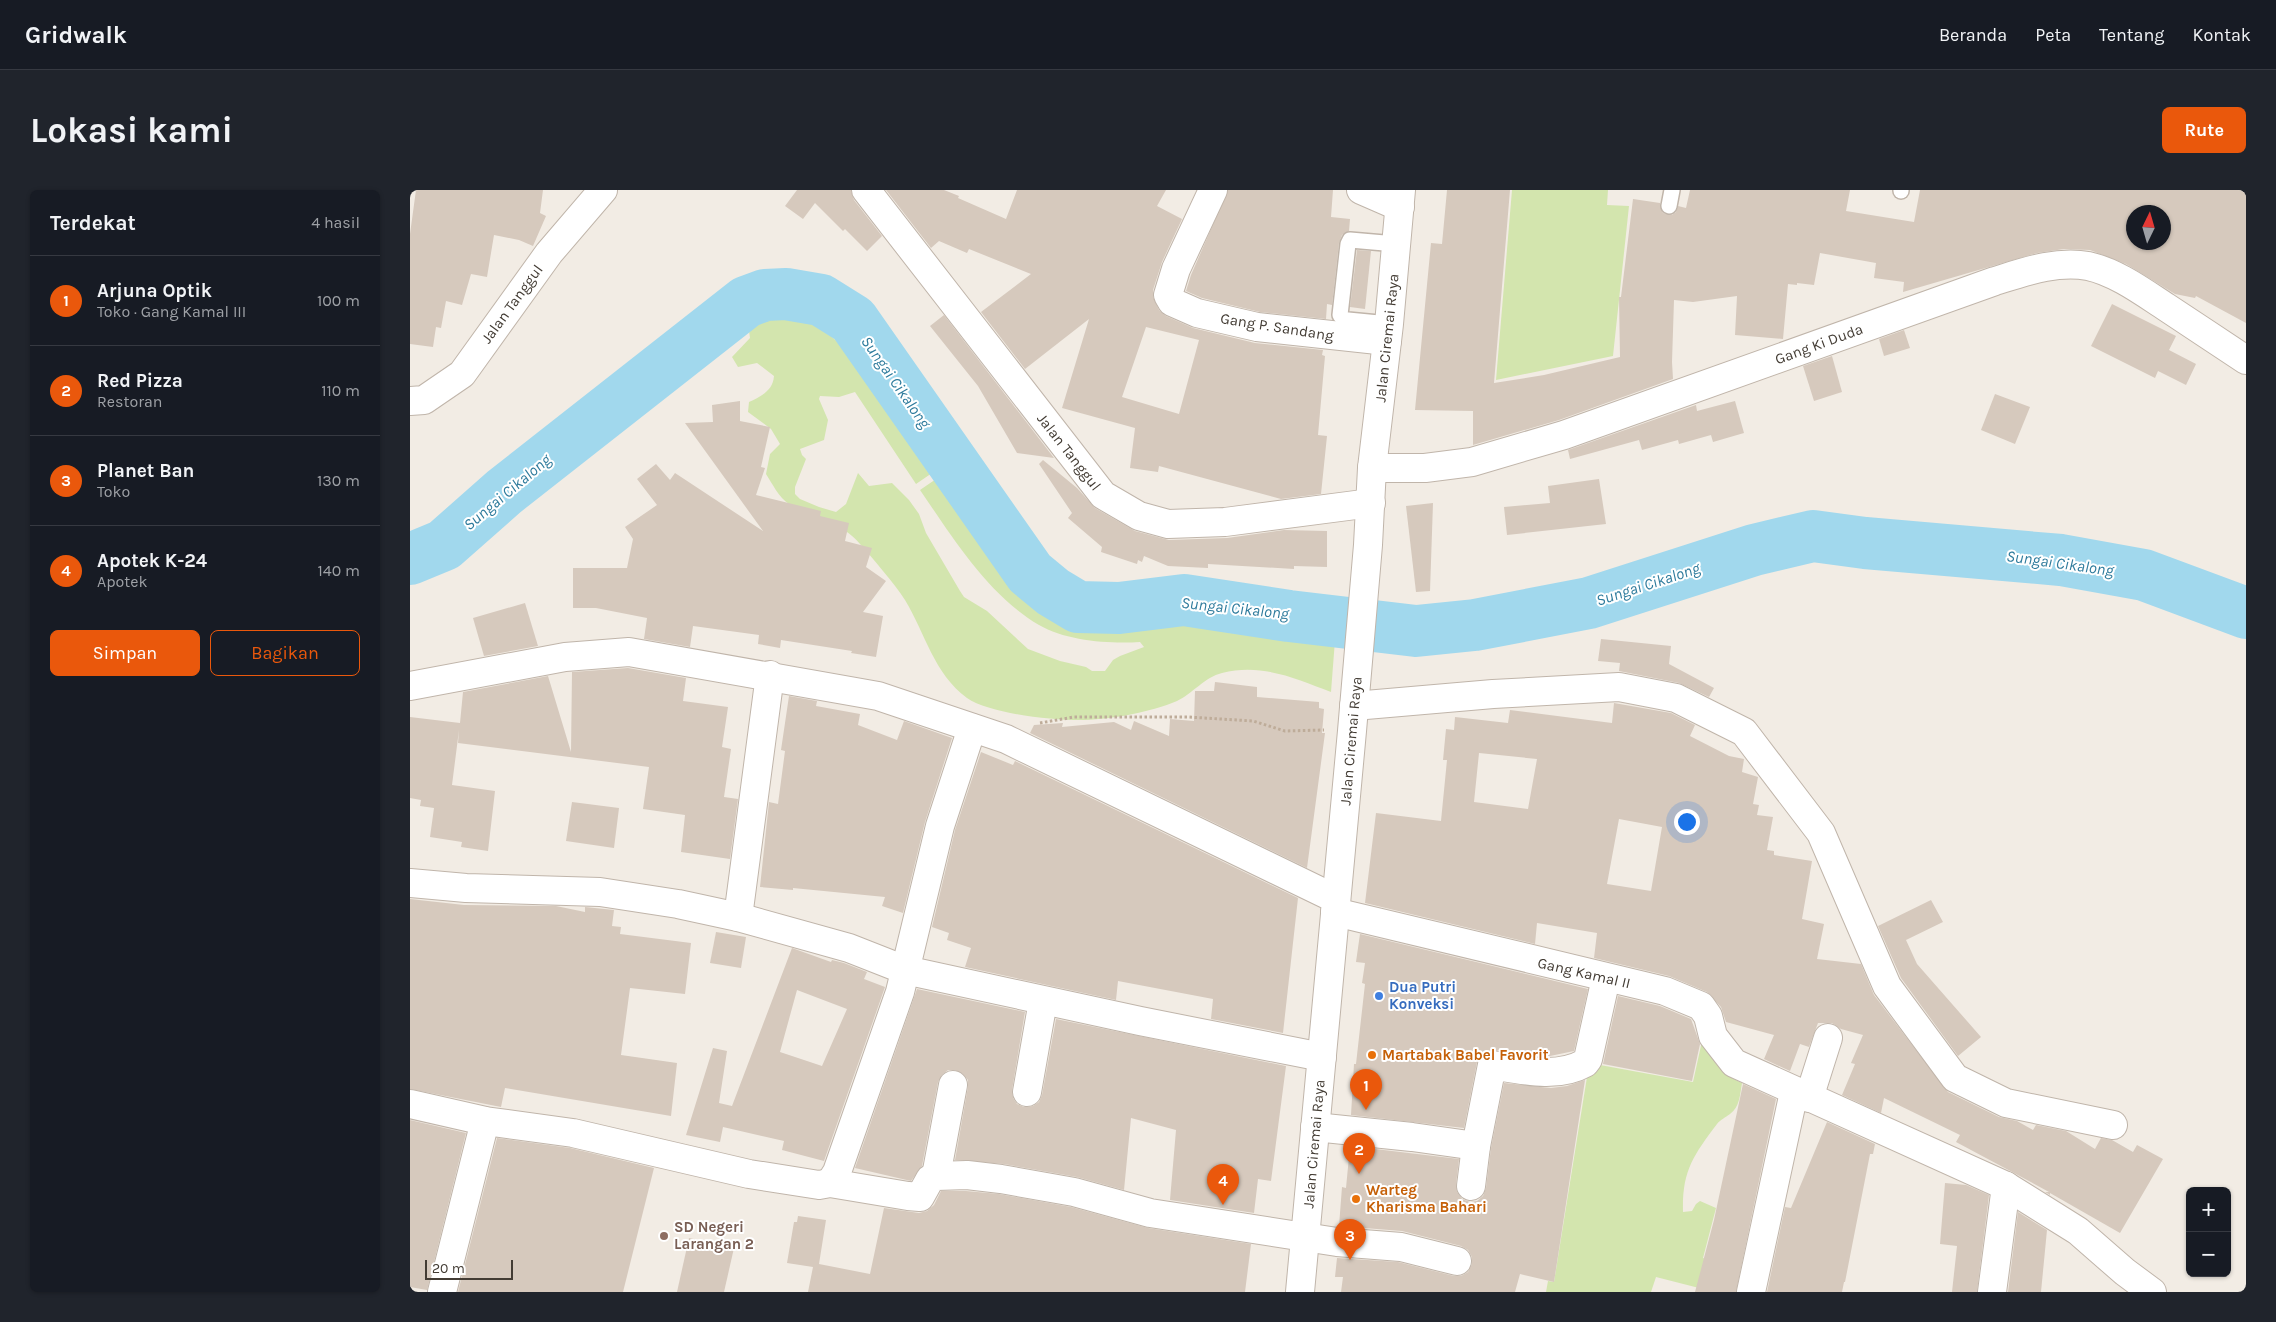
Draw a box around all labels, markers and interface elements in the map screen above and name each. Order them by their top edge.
text: Gridwalk [25,21,127,49]
text: Beranda [1939,24,2007,46]
text: Peta [2035,24,2071,46]
text: Tentang [2099,24,2165,46]
text: Kontak [2193,24,2251,46]
button: Rute [2162,107,2246,153]
text: Lokasi kami [30,110,233,151]
north arrow [2126,205,2171,250]
text: Terdekat [50,211,136,235]
text: 4 hasil [311,213,360,232]
street label: Jalan Tanggul [477,261,547,347]
street label: Jalan Ciremai Raya [1371,273,1403,403]
text: Arjuna Optik [97,280,212,302]
text: 1 [63,291,69,310]
text: 100 m [317,291,360,310]
text: Toko · Gang Kamal III [97,302,246,321]
street label: Gang P. Sandang [1219,309,1336,345]
street label: Gang Ki Duda [1773,320,1865,368]
water label: Sungai Cikalong [857,332,935,432]
text: Red Pizza [97,370,183,392]
text: 2 [61,381,71,400]
text: 110 m [321,381,360,400]
text: Restoran [97,392,162,411]
street label: Jalan Tanggul [1033,410,1105,494]
water label: Sungai Cikalong [459,449,555,534]
text: Planet Ban [97,460,194,482]
text: 3 [61,471,71,490]
text: 130 m [317,471,360,490]
text: Toko [97,482,130,501]
water label: Sungai Cikalong [2005,546,2116,580]
text: Apotek K-24 [97,550,207,572]
water label: Sungai Cikalong [1594,558,1703,610]
text: 4 [61,561,71,580]
text: 140 m [318,561,360,580]
text: Apotek [97,572,148,591]
water label: Sungai Cikalong [1180,593,1291,623]
button: Simpan [50,630,200,676]
button: Bagikan [210,630,360,676]
street label: Jalan Ciremai Raya [1336,676,1366,806]
your location [1674,809,1700,835]
street label: Gang Kamal II [1536,954,1632,992]
place label: Dua Putri Konveksi [1389,978,1456,1013]
marker: Dua Putri Konveksi [1373,990,1385,1002]
place label: Martabak Babel Favorit [1382,1046,1549,1064]
marker: Martabak Babel Favorit [1366,1049,1378,1061]
pin: 1 [1350,1069,1382,1110]
street label: Jalan Ciremai Raya [1299,1079,1329,1209]
pin: 2 [1343,1133,1375,1174]
pin: 4 [1207,1164,1239,1205]
place label: Warteg Kharisma Bahari [1366,1181,1487,1216]
map controls [2186,1187,2231,1277]
button: + [2186,1187,2231,1232]
marker: Warteg Kharisma Bahari [1350,1193,1362,1205]
place label: SD Negeri Larangan 2 [674,1218,754,1253]
pin: 3 [1334,1219,1366,1260]
marker: SD Negeri Larangan 2 [658,1230,670,1242]
button: − [2186,1232,2231,1277]
scale bar [425,1257,512,1280]
text: 20 m [432,1260,465,1277]

